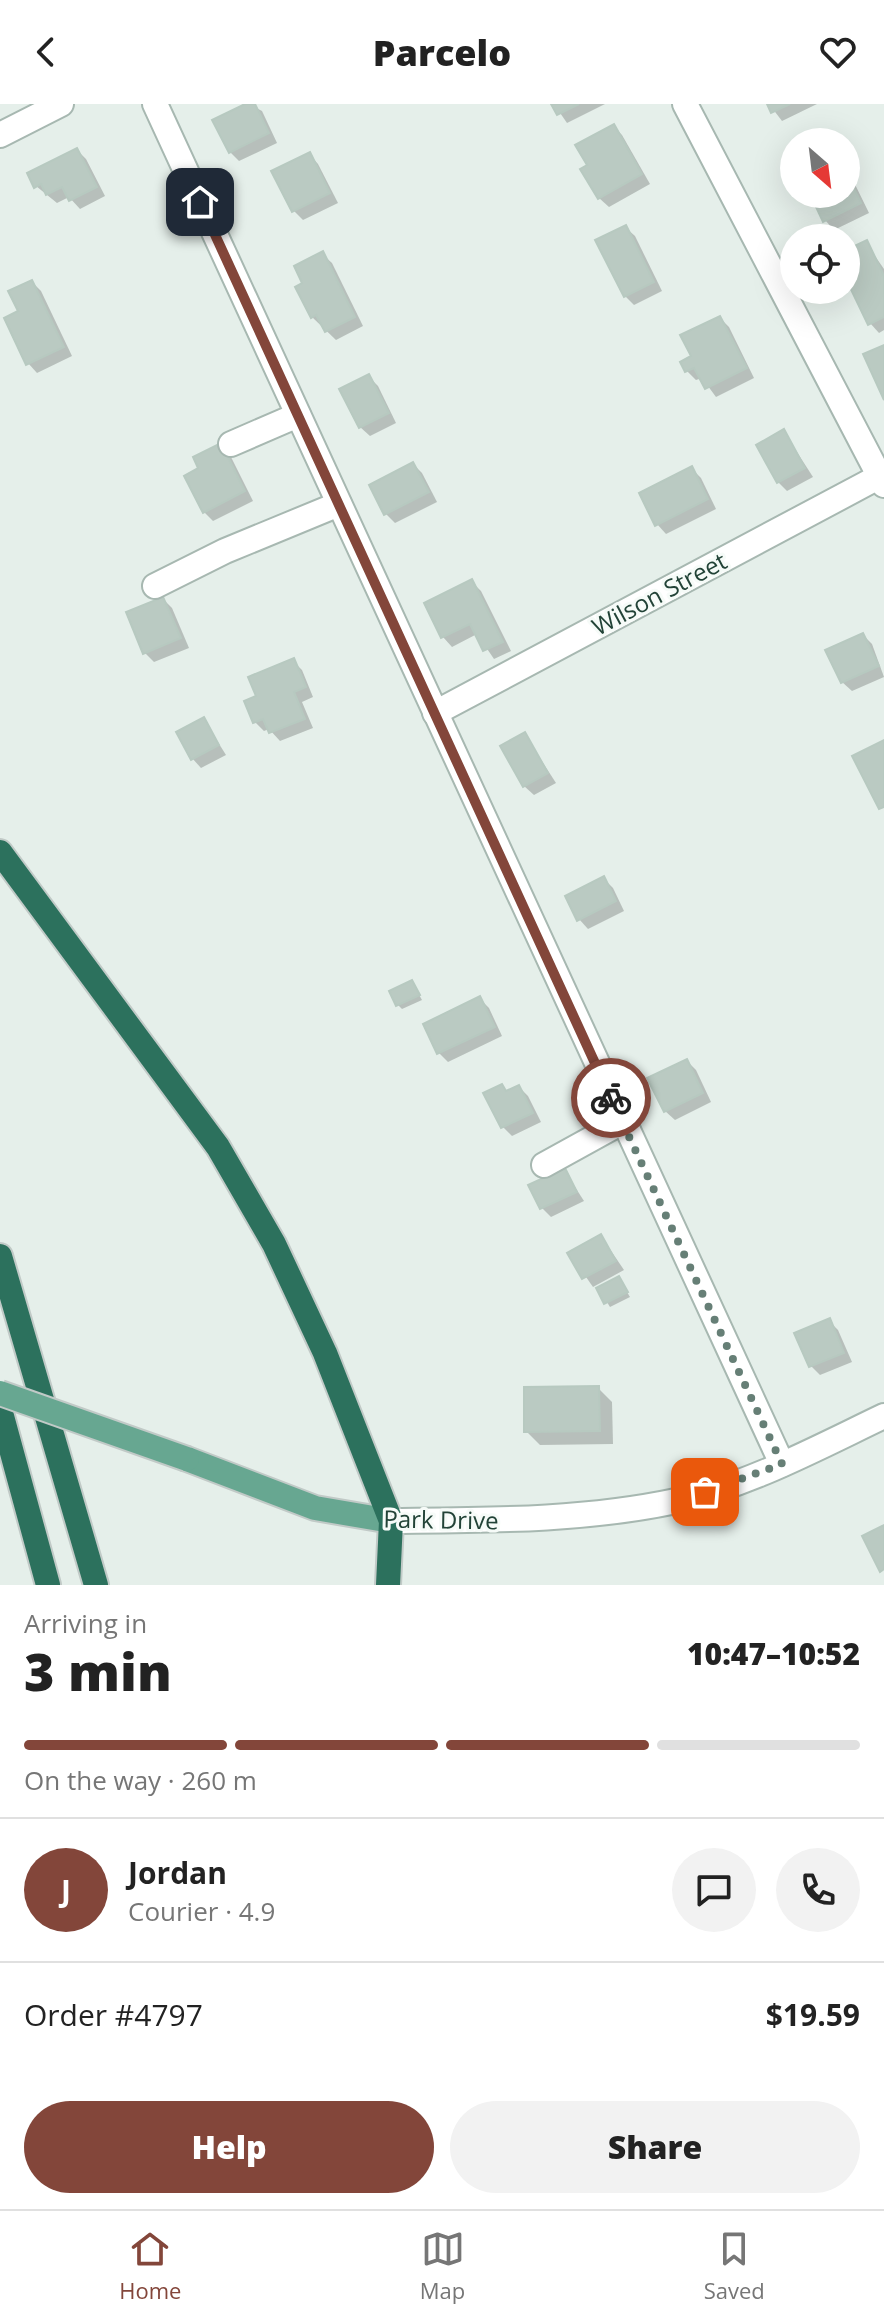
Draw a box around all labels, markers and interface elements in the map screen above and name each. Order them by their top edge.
text: Parcelo [373,28,511,77]
icon: back [24,30,68,74]
icon: heart [816,30,860,74]
north arrow [780,128,860,208]
map controls [780,128,860,304]
pin [166,168,234,236]
icon: home [178,180,222,224]
button: locate [780,224,860,304]
street label: Wilson Street [586,544,732,642]
courier [571,1058,651,1138]
icon: bike [589,1076,633,1120]
pin [671,1458,739,1526]
icon: bag [683,1470,727,1514]
street label: Park Drive [383,1501,499,1537]
text: Arriving in [24,1605,147,1641]
text: 10:47–10:52 [687,1633,860,1674]
text: 3 min [24,1635,172,1706]
text: On the way · 260 m [24,1762,257,1798]
button: chat [672,1848,756,1932]
button: phone [776,1848,860,1932]
text: Jordan [128,1852,227,1893]
text: J [61,1870,71,1911]
text: Courier · 4.9 [128,1893,275,1929]
text: Order #4797 [24,1994,203,2035]
text: $19.59 [766,1994,860,2035]
button: Help [24,2101,434,2193]
button: Share [450,2101,860,2193]
tab: Home [119,2227,181,2305]
tab: Map [420,2227,465,2305]
tab: Saved [704,2227,765,2305]

